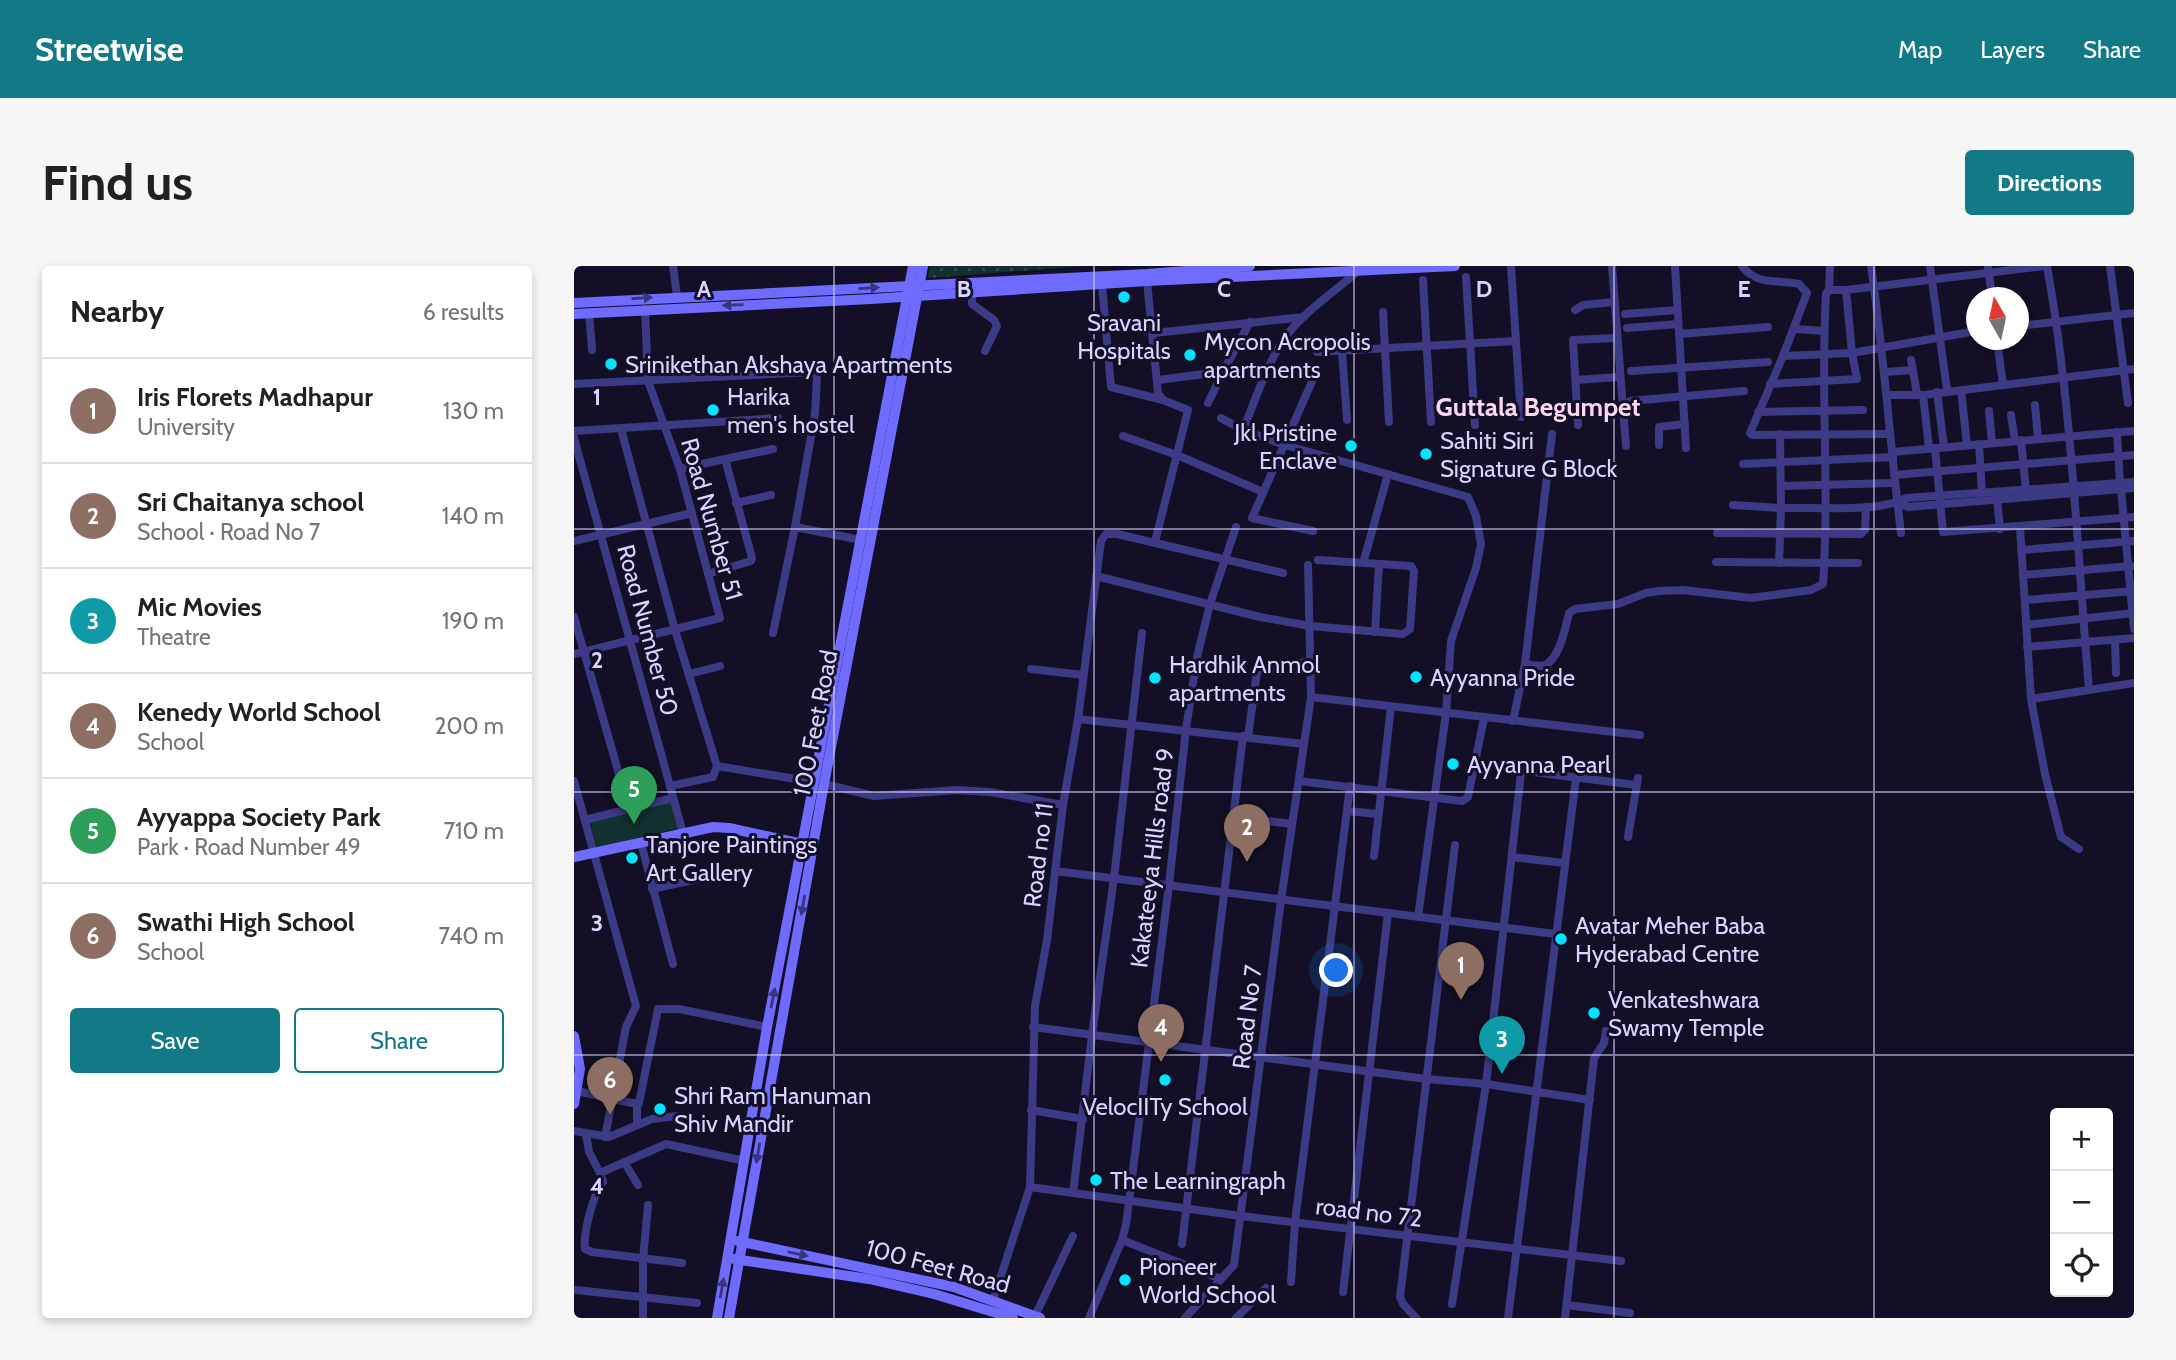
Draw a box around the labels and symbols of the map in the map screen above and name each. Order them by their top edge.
text: A [697,275,712,303]
text: B [957,275,971,303]
text: C [1217,275,1231,303]
text: D [1476,275,1492,303]
text: E [1737,275,1751,303]
one-way arrow [859,282,881,293]
north arrow [1966,287,2029,350]
marker: Sravani Hospitals [1116,289,1132,305]
one-way arrow [631,292,653,303]
one-way arrow [722,299,744,310]
place label: Sravani Hospitals [1077,308,1171,365]
place label: Mycon Acropolis apartments [1204,327,1371,384]
marker: Mycon Acropolis apartments [1182,347,1198,363]
place label: Srinikethan Akshaya Apartments [625,350,952,379]
marker: Srinikethan Akshaya Apartments [603,356,619,372]
place label: Harika men's hostel [727,382,855,439]
text: 1 [593,383,601,411]
district label: Guttala Begumpet [1436,391,1640,423]
marker: Harika men's hostel [705,402,721,418]
place label: Jkl Pristine Enclave [1233,418,1337,475]
place label: Sahiti Siri Signature G Block [1440,426,1618,483]
street label: Road Number 51 [675,435,749,603]
marker: Jkl Pristine Enclave [1343,438,1359,454]
marker: Sahiti Siri Signature G Block [1418,446,1434,462]
street label: Road Number 50 [611,541,685,719]
text: 2 [591,646,603,674]
street label: 100 Feet Road [787,647,843,799]
place label: Hardhik Anmol apartments [1169,650,1321,707]
place label: Ayyanna Pride [1430,663,1575,692]
marker: Ayyanna Pride [1408,669,1424,685]
marker: Hardhik Anmol apartments [1147,670,1163,686]
street label: Kakateeya Hills road 9 [1124,746,1180,970]
place label: Ayyanna Pearl [1467,750,1611,779]
marker: Ayyanna Pearl [1445,756,1461,772]
pin: 5 [611,766,657,824]
street label: Road no 11 [1017,801,1059,909]
pin: 2 [1224,804,1270,862]
place label: Tanjore Paintings Art Gallery [646,830,817,887]
marker: Tanjore Paintings Art Gallery [624,850,640,866]
one-way arrow [797,894,808,916]
text: 3 [591,909,603,937]
place label: Avatar Meher Baba Hyderabad Centre [1575,911,1765,968]
marker: Avatar Meher Baba Hyderabad Centre [1553,931,1569,947]
pin: 1 [1438,942,1484,1000]
your location [1319,953,1353,987]
street label: Road No 7 [1226,963,1268,1071]
place label: Venkateshwara Swamy Temple [1608,985,1764,1042]
one-way arrow [768,987,779,1009]
pin: 4 [1138,1004,1184,1062]
marker: Venkateshwara Swamy Temple [1586,1005,1602,1021]
pin: 3 [1479,1016,1525,1074]
pin: 6 [587,1057,633,1115]
marker: VelocIITy School [1157,1072,1173,1088]
place label: Shri Ram Hanuman Shiv Mandir [674,1081,871,1138]
place label: VelocIITy School [1082,1092,1248,1121]
marker: Shri Ram Hanuman Shiv Mandir [652,1101,668,1117]
one-way arrow [752,1142,763,1164]
place label: The Learningraph [1110,1166,1286,1195]
text: 4 [590,1172,604,1200]
marker: The Learningraph [1088,1172,1104,1188]
street label: road no 72 [1314,1191,1424,1233]
street label: 100 Feet Road [863,1233,1013,1299]
one-way arrow [787,1249,809,1260]
place label: Pioneer World School [1139,1252,1276,1309]
marker: Pioneer World School [1117,1272,1133,1288]
one-way arrow [717,1277,728,1299]

